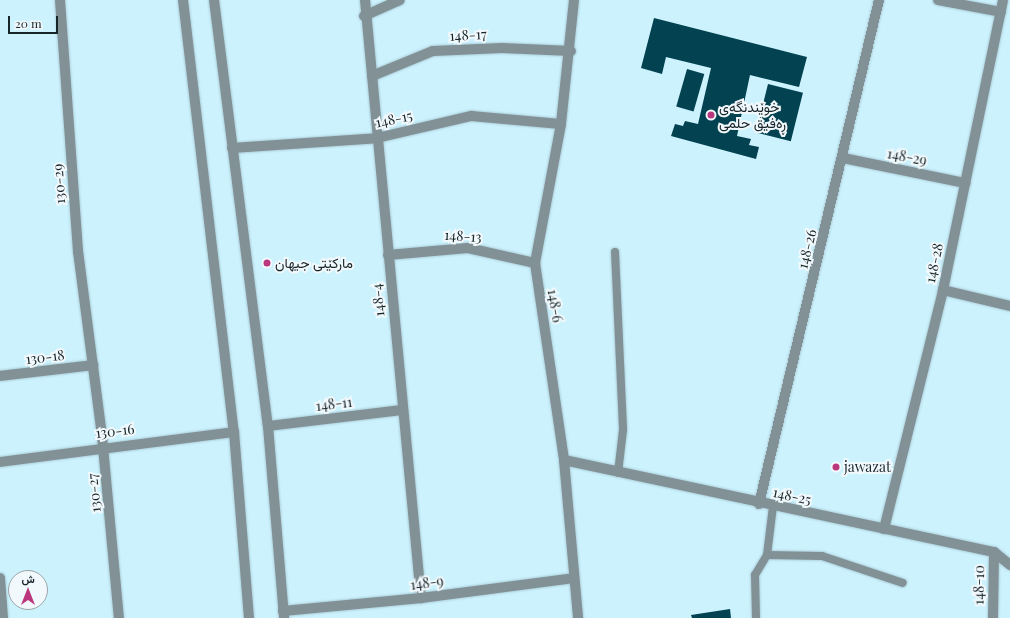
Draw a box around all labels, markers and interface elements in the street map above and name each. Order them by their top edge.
scale bar [10,8,60,34]
text: 20 m [15,15,42,31]
street label: 148-17 [449,26,487,44]
place label: خوێندنگەی ڕەفیق حلمی [719,99,786,132]
street label: 148-15 [374,107,414,131]
marker: خوێندنگەی ڕەفیق حلمی [706,110,716,120]
street label: 148-29 [886,145,928,169]
street label: 130-29 [49,163,69,205]
street label: 148-13 [444,226,482,246]
street label: 148-26 [794,227,820,271]
street label: 148-28 [922,242,946,284]
place label: ماركێتی جیھان [275,255,353,271]
marker: ماركێتی جیھان [262,258,272,268]
street label: 148-4 [368,283,388,317]
street label: 148-6 [544,288,566,324]
street label: 130-18 [25,346,65,368]
street label: 148-11 [315,393,353,415]
street label: 130-16 [95,420,135,442]
place label: jawazat [844,459,891,475]
marker: jawazat [831,462,841,472]
street label: 130-27 [84,473,104,513]
street label: 148-25 [771,484,813,508]
street label: 148-10 [970,565,988,605]
north arrow [8,570,48,610]
text: ش [21,571,35,586]
street label: 148-9 [409,573,445,593]

